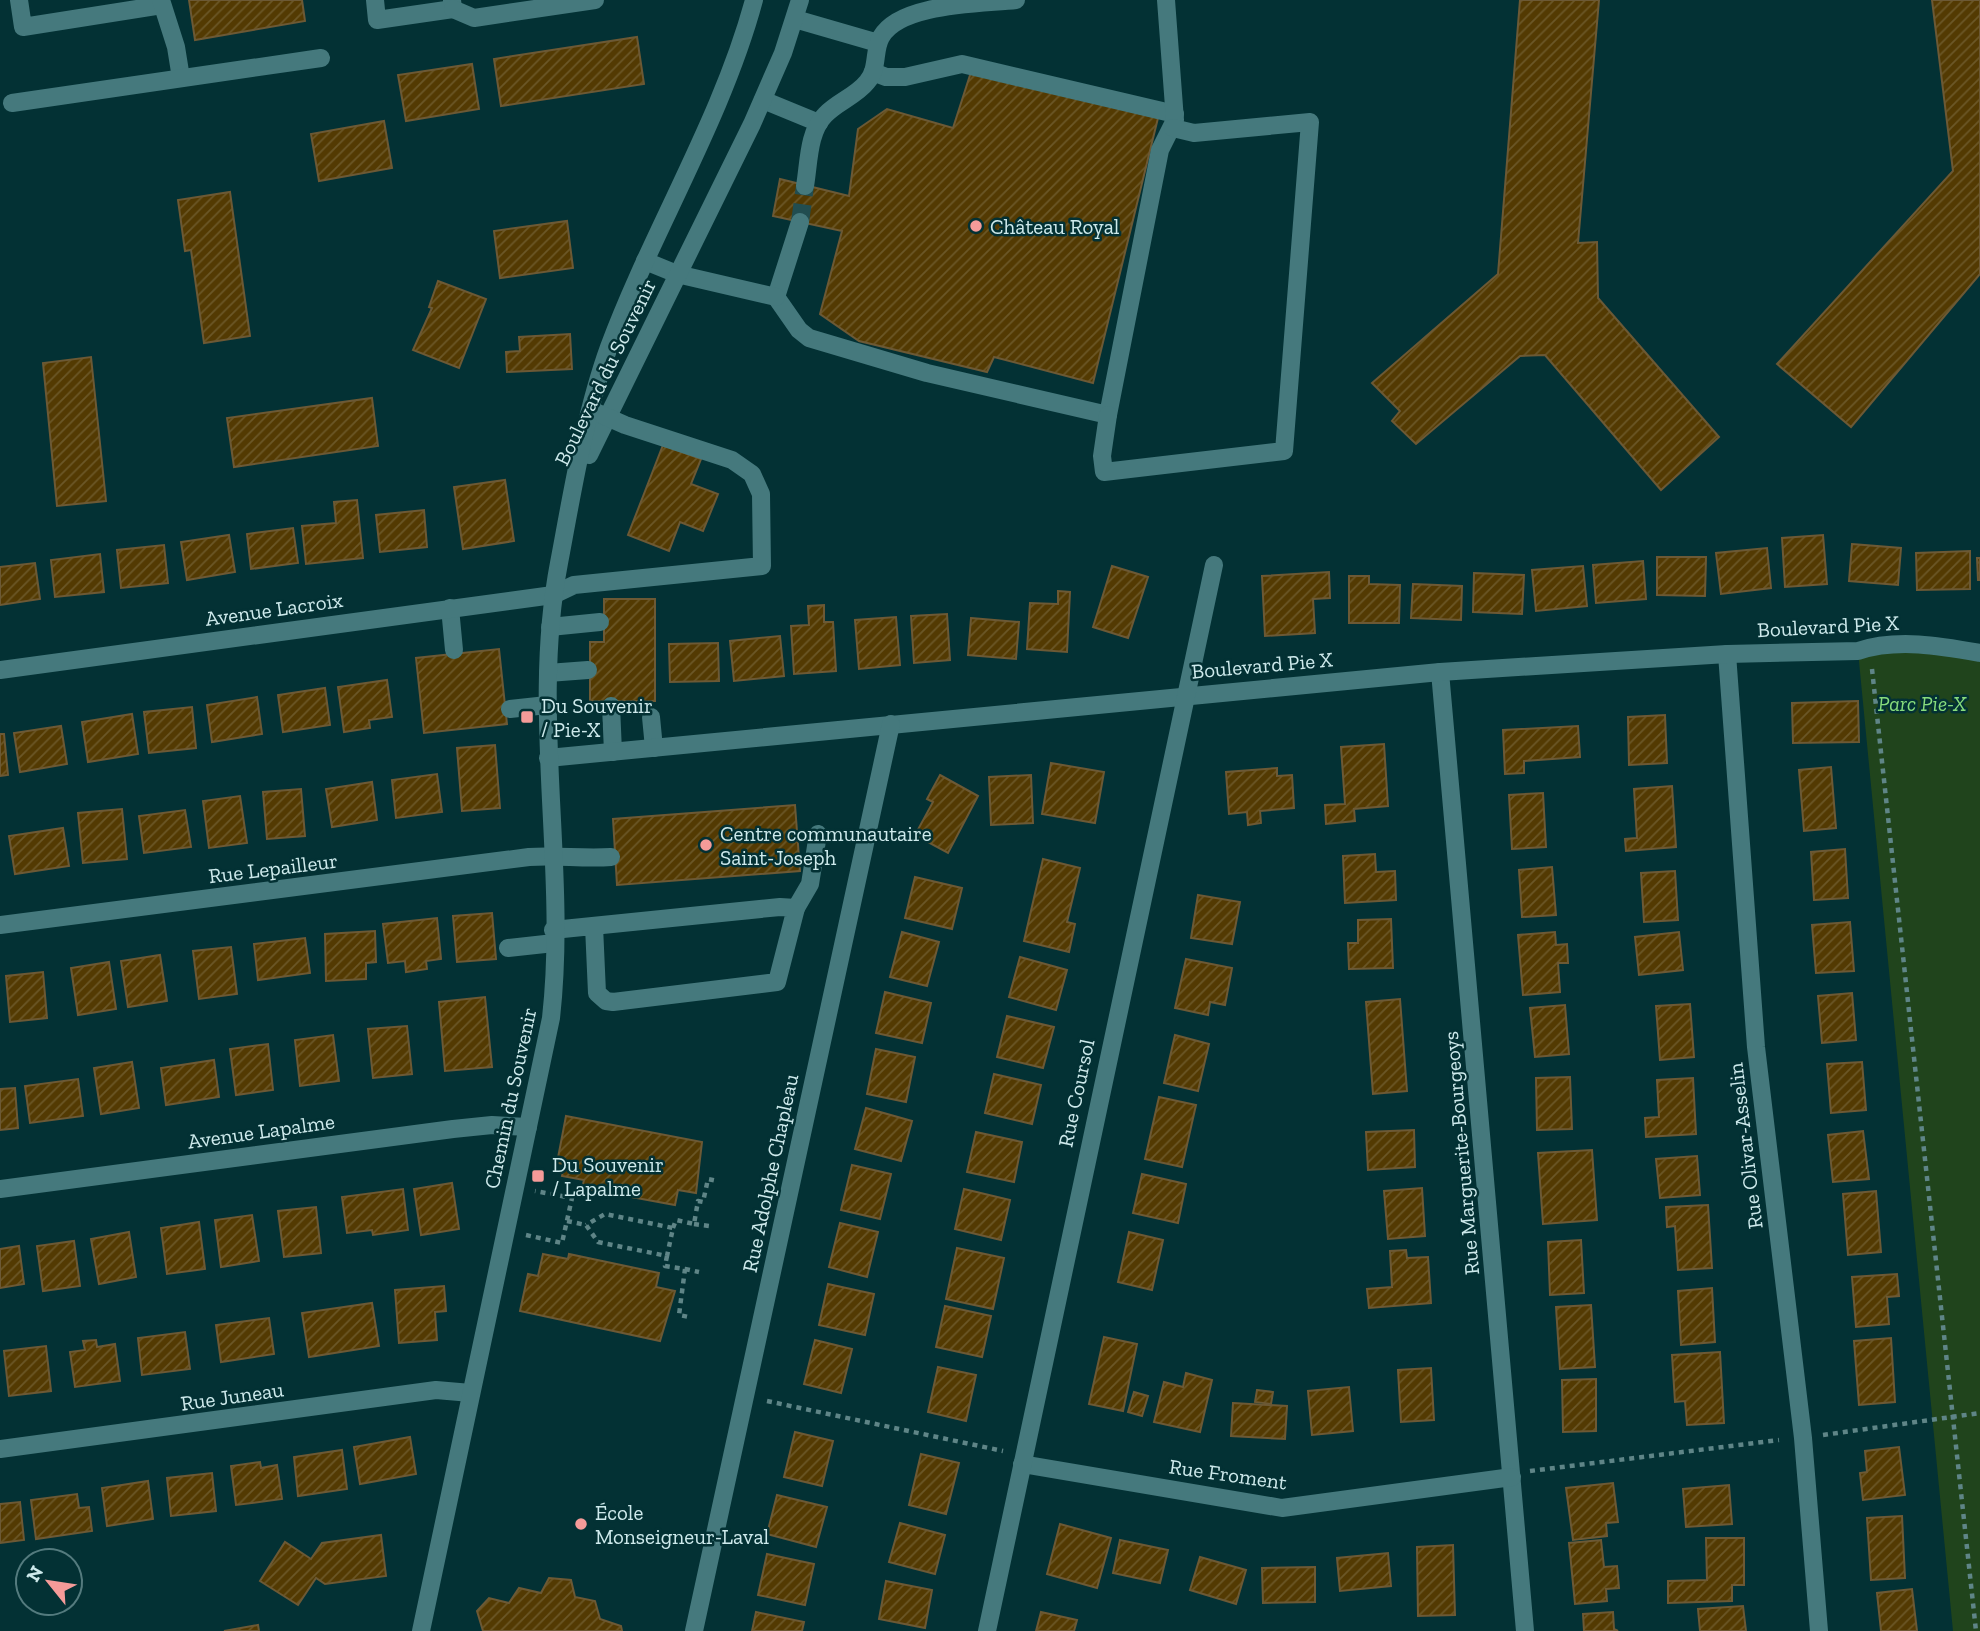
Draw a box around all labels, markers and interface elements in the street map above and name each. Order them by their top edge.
place label: Château Royal [990,214,1120,239]
marker: Château Royal [968,218,984,234]
street label: Boulevard du Souvenir [549,275,661,469]
street label: Avenue Lacroix [204,587,345,631]
street label: Boulevard Pie X [1757,610,1900,642]
street label: Boulevard Pie X [1190,646,1334,684]
park label: Parc Pie-X [1878,691,1967,716]
place label: Du Souvenir / Pie-X [541,693,653,742]
marker: Du Souvenir / Pie-X [519,709,535,725]
place label: Centre communautaire Saint-Joseph [720,821,932,870]
marker: Centre communautaire Saint-Joseph [698,837,714,853]
street label: Rue Lepailleur [207,848,339,888]
street label: Chemin du Souvenir [479,1005,541,1191]
street label: Rue Marguerite-Bourgeoys [1438,1030,1484,1276]
street label: Rue Coursol [1052,1036,1100,1149]
street label: Rue Olivar-Asselin [1722,1061,1768,1231]
street label: Rue Adolphe Chapleau [737,1071,803,1275]
street label: Avenue Lapalme [186,1108,336,1154]
place label: Du Souvenir / Lapalme [552,1152,664,1201]
marker: Du Souvenir / Lapalme [530,1168,546,1184]
street label: Rue Juneau [179,1376,285,1416]
street label: Rue Froment [1168,1453,1289,1495]
place label: École Monseigneur-Laval [595,1500,770,1549]
marker: École Monseigneur-Laval [573,1516,589,1532]
north arrow [14,1547,84,1617]
text: N [21,1562,48,1586]

